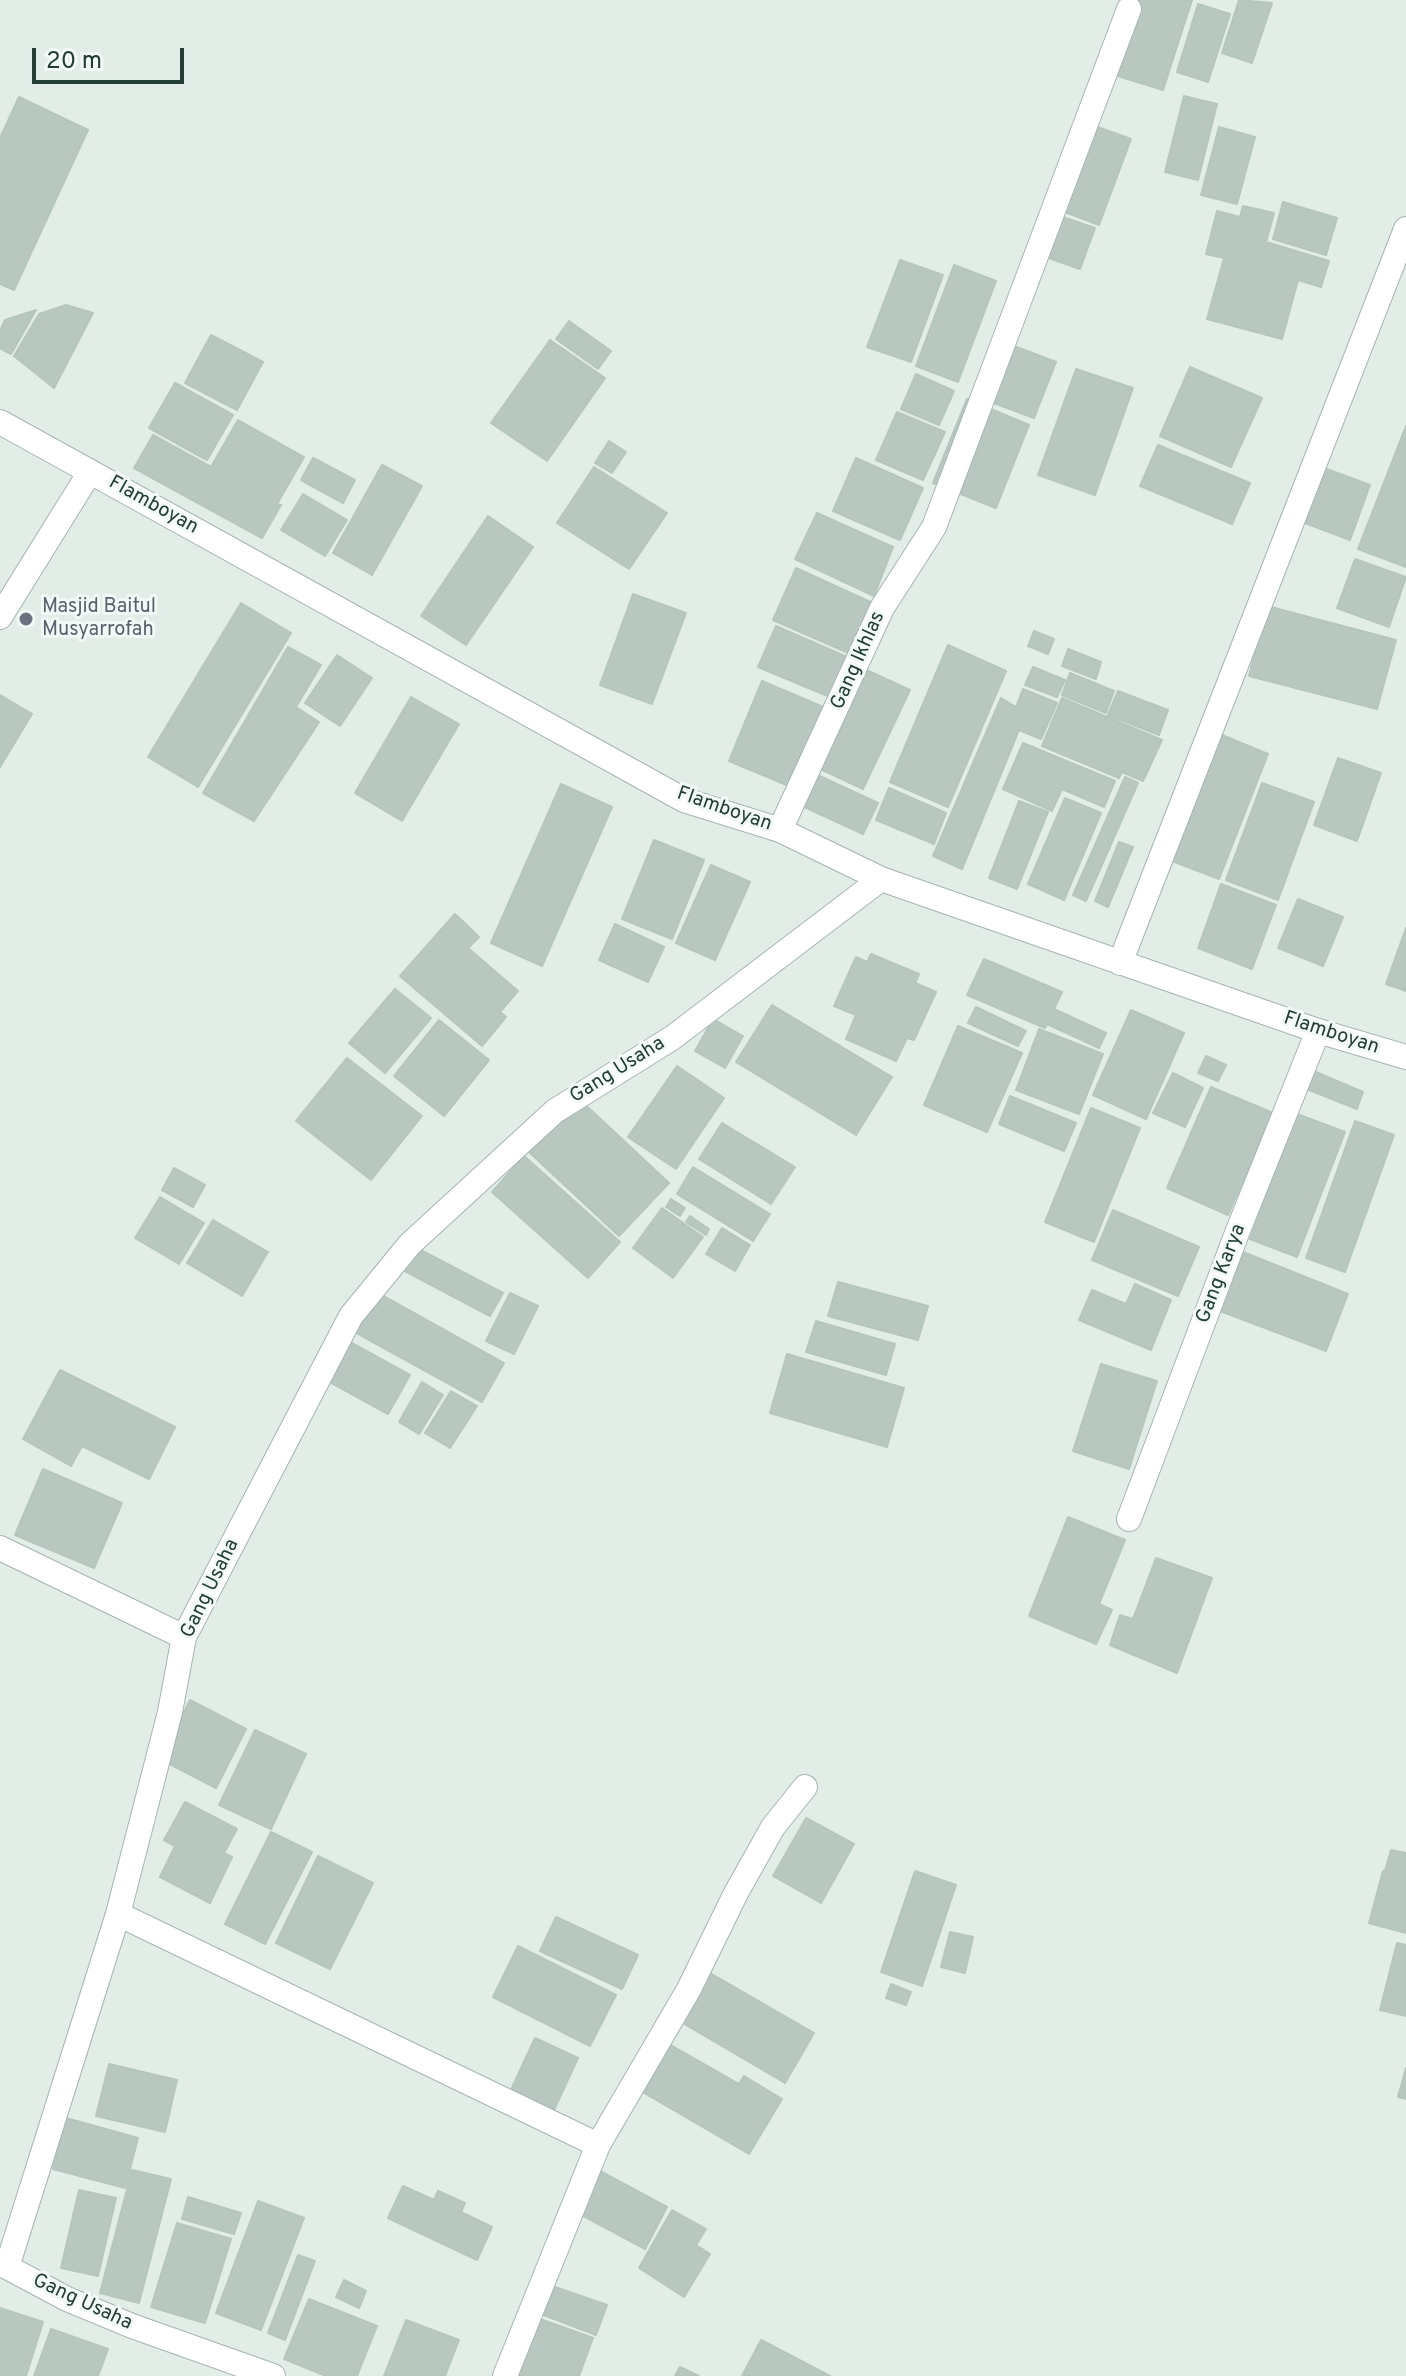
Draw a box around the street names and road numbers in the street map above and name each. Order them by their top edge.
street label: Flamboyan [104,471,202,541]
street label: Gang Ikhlas [827,608,891,714]
street label: Flamboyan [673,783,775,837]
street label: Flamboyan [1280,1007,1382,1061]
street label: Gang Usaha [566,1032,670,1110]
street label: Gang Karya [1192,1221,1252,1327]
street label: Gang Usaha [177,1536,245,1642]
street label: Gang Usaha [28,2269,136,2337]

